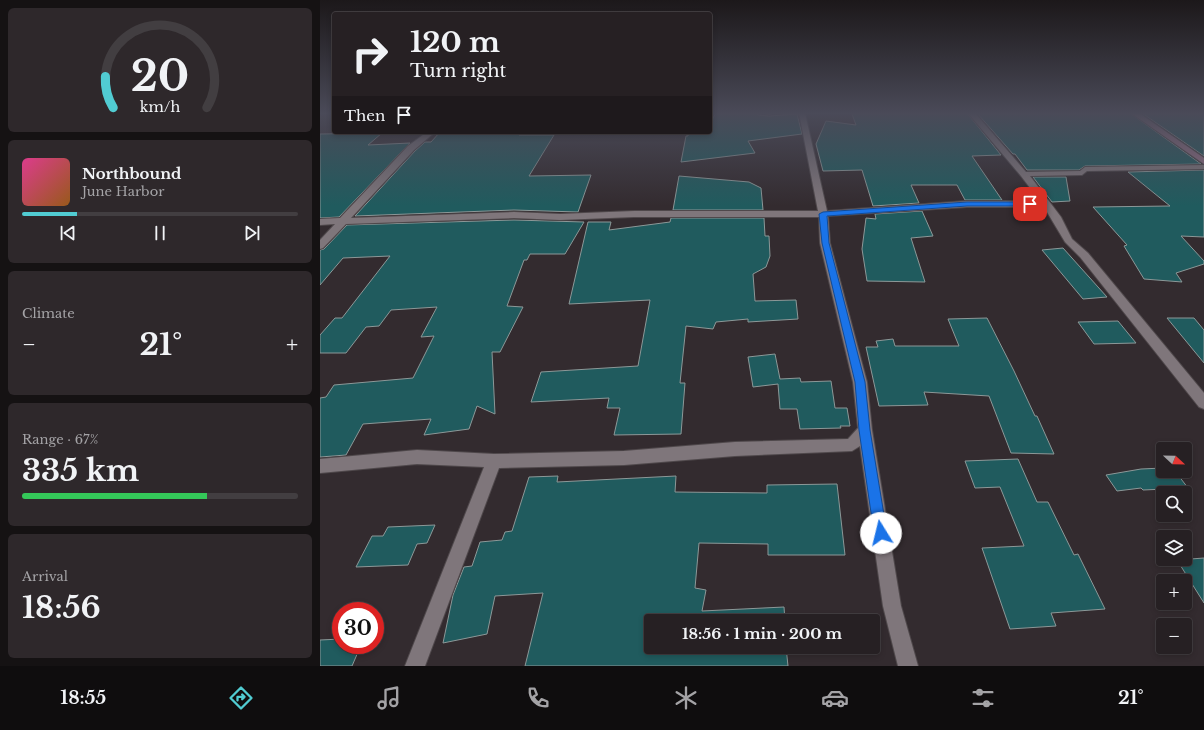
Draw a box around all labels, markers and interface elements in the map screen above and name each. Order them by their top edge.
text: 120 m [410,25,500,60]
icon: right [344,28,396,80]
text: 20 [131,51,189,102]
text: Turn right [410,60,506,82]
text: km/h [140,97,180,115]
icon: arrive [393,104,415,126]
text: Then [344,106,385,125]
text: Northbound [82,164,181,183]
text: June Harbor [82,183,164,200]
pin [1013,187,1047,221]
icon: arrive [1019,193,1041,215]
icon: previous [57,222,79,244]
icon: pause [149,222,171,244]
icon: next [241,222,263,244]
text: Climate [22,305,75,322]
text: 21° [140,326,182,363]
text: − [22,331,36,358]
text: + [286,331,298,358]
text: Range · 67% [22,431,98,448]
north arrow [1156,442,1192,478]
map controls [1156,442,1192,654]
text: 335 km [22,452,139,489]
button: search [1156,486,1192,522]
position arrow [860,512,902,554]
button: layers [1156,530,1192,566]
text: Arrival [22,568,68,585]
button: + [1156,574,1192,610]
text: 18:56 [22,589,101,626]
speed limit sign: 30 [332,602,384,654]
button: − [1156,618,1192,654]
text: 18:56 · 1 min · 200 m [682,624,842,643]
icon: directions [227,684,255,712]
icon: music [375,684,403,712]
icon: phone [524,684,552,712]
icon: climate [672,684,700,712]
icon: car [821,684,849,712]
icon: filters [969,684,997,712]
text: 18:55 [60,687,106,709]
text: 21° [1118,687,1144,709]

